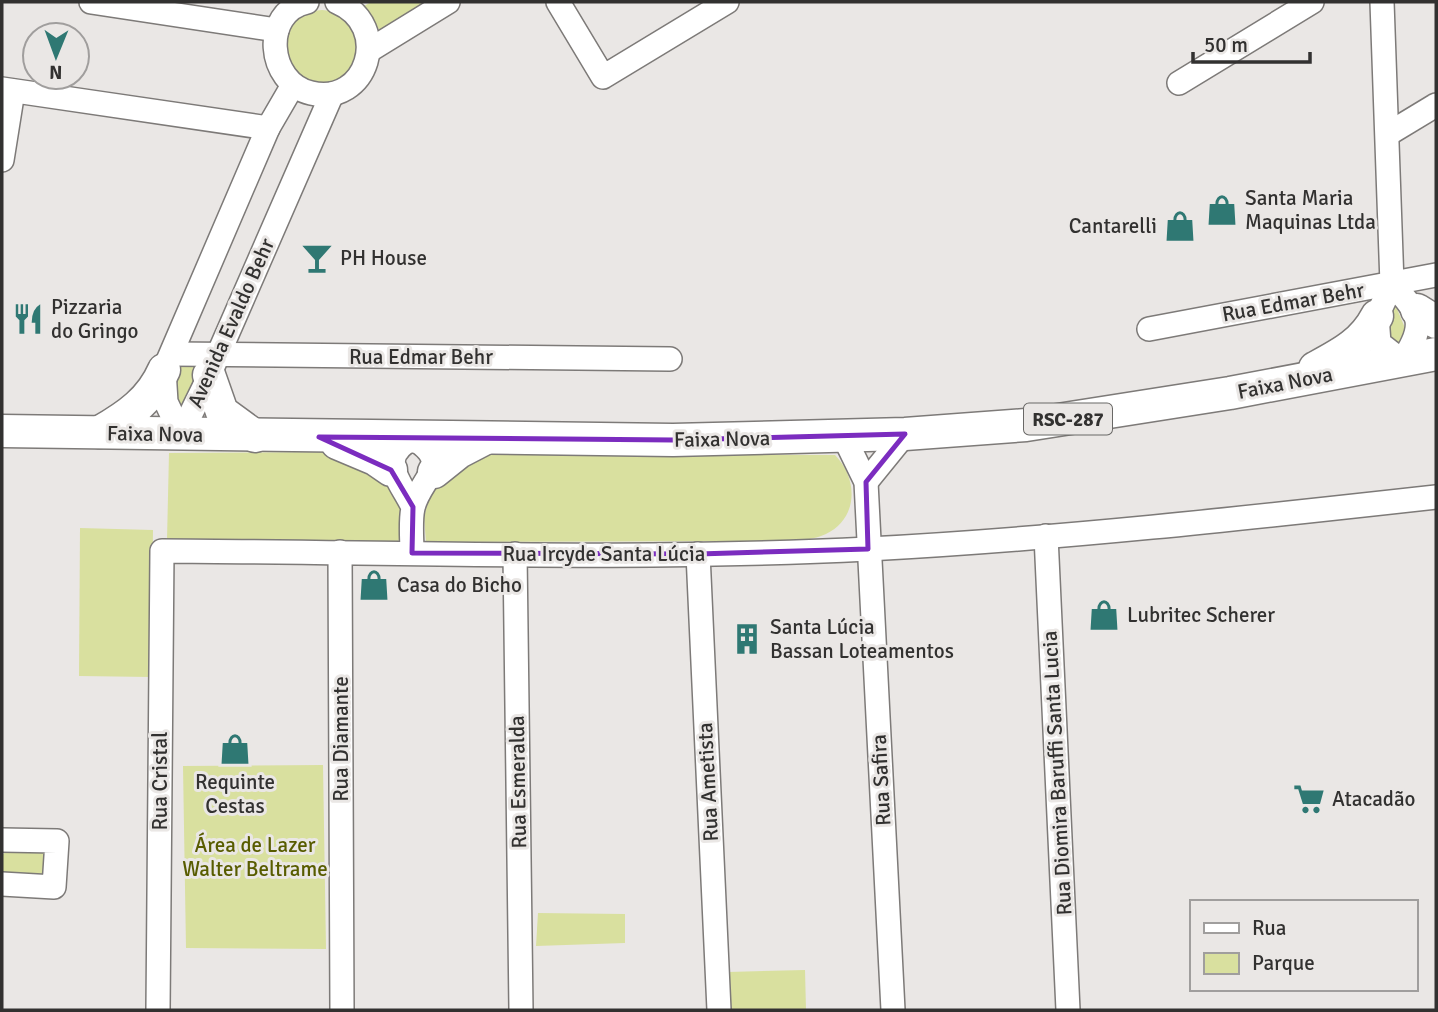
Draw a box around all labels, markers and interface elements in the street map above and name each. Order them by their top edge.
north arrow [21,21,91,91]
scale bar [1193,21,1310,65]
text: 50 m [1204,32,1248,58]
text: N [49,60,63,84]
place label: Santa Maria Maquinas Ltda [1245,185,1376,235]
shop icon: Santa Maria Maquinas Ltda [1205,193,1239,227]
shop icon: Cantarelli [1163,209,1197,243]
place label: Cantarelli [1069,213,1157,239]
street label: Avenida Evaldo Behr [182,234,280,412]
bar icon: PH House [300,241,334,275]
place label: PH House [340,245,427,271]
street label: Rua Edmar Behr [1220,277,1366,327]
place label: Pizzaria do Gringo [51,294,138,344]
restaurant icon: Pizzaria do Gringo [11,302,45,336]
street label: Rua Edmar Behr [349,344,493,370]
street label: Faixa Nova [1235,361,1335,405]
road number: RSC-287 [1024,404,1112,434]
street label: Faixa Nova [107,420,203,448]
street label: Faixa Nova [674,425,770,453]
street label: Rua Ircyde Santa Lúcia [503,541,705,567]
shop icon: Casa do Bicho [357,568,391,602]
place label: Casa do Bicho [397,572,522,598]
shop icon: Lubritec Scherer [1087,598,1121,632]
place label: Lubritec Scherer [1127,602,1275,628]
place label: Santa Lúcia Bassan Loteamentos [770,614,954,664]
building icon: Santa Lúcia Bassan Loteamentos [730,622,764,656]
street label: Rua Diomira Baruffi Santa Lucia [1037,630,1077,916]
street label: Rua Diamante [328,676,354,802]
street label: Rua Esmeralda [504,715,532,849]
street label: Rua Ametista [692,722,724,842]
street label: Rua Cristal [147,732,173,830]
shop icon: Requinte Cestas [218,732,252,766]
street label: Rua Safira [866,734,896,826]
place label: Requinte Cestas [195,769,275,819]
supermarket icon: Atacadão [1292,782,1326,816]
place label: Atacadão [1332,786,1415,812]
park label: Área de Lazer Walter Beltrame [182,832,328,882]
legend [1190,900,1417,991]
text: Rua [1252,915,1286,941]
text: Parque [1252,950,1315,976]

